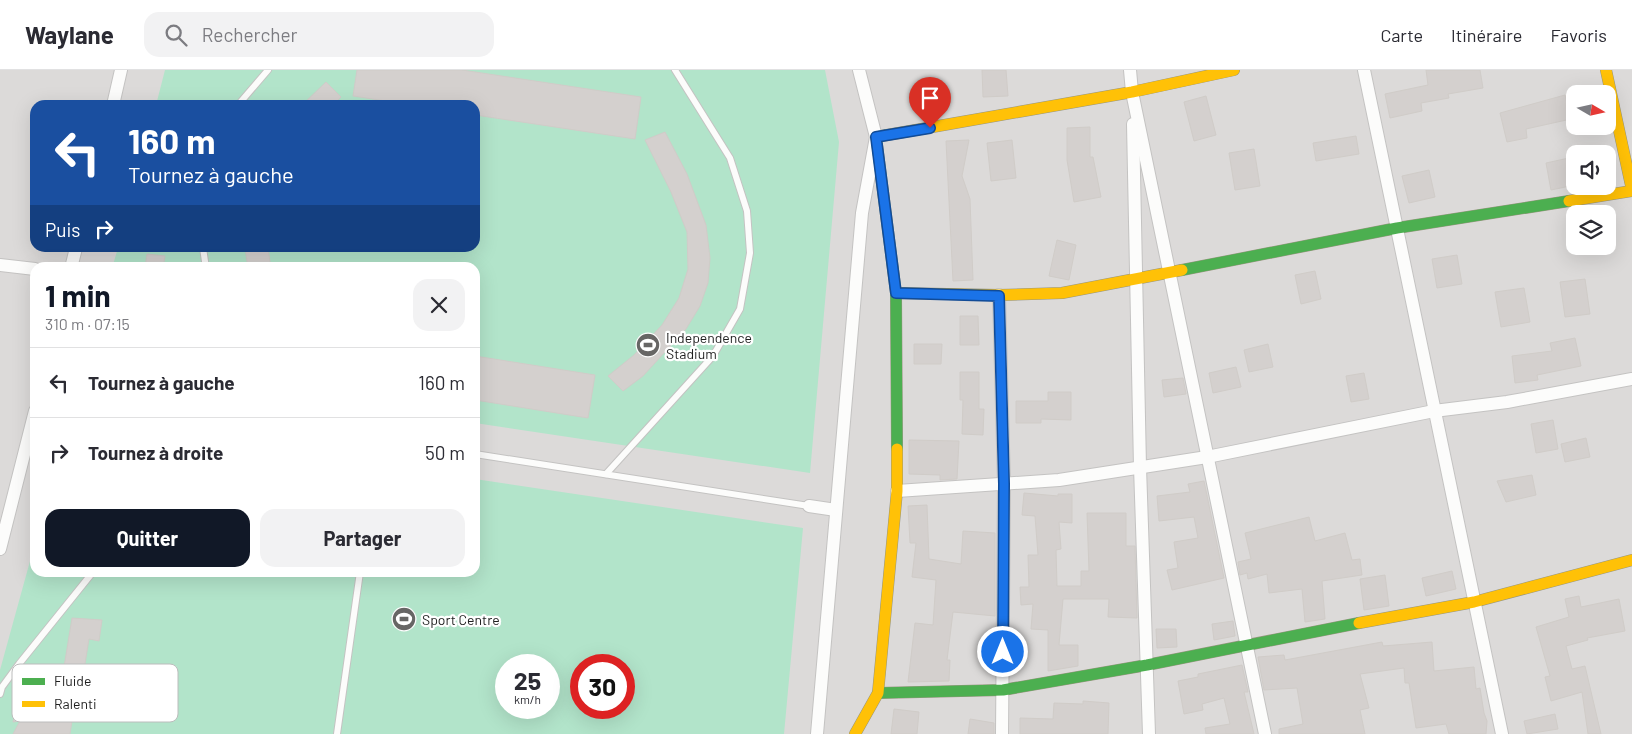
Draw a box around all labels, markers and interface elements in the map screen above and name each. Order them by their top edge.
search box [144,12,494,57]
text: Waylane [25,20,114,49]
icon: search [162,21,190,49]
text: Rechercher [202,23,297,46]
text: Carte [1380,24,1423,46]
text: Itinéraire [1451,24,1522,46]
text: Favoris [1550,24,1607,46]
pin [909,77,951,128]
icon: arrive [916,84,944,112]
north arrow [1566,85,1616,135]
map controls [1566,85,1616,255]
text: 160 m [128,119,215,161]
icon: left [45,120,110,185]
button: sound [1566,145,1616,195]
text: Tournez à gauche [128,161,294,187]
button: layers [1566,205,1616,255]
icon: right [90,215,118,243]
text: Puis [45,218,80,241]
text: 1 min [45,277,111,313]
button: close [413,279,465,331]
text: 310 m · 07:15 [45,314,130,333]
place label: Independence Stadium [666,329,752,362]
sports icon: Independence Stadium [635,332,661,358]
icon: left [45,369,73,397]
text: Tournez à gauche [88,371,235,394]
text: 160 m [418,371,465,394]
icon: right [45,439,73,467]
text: Tournez à droite [88,441,224,464]
text: 50 m [425,441,465,464]
button: Quitter [45,509,250,567]
button: Partager [260,509,465,567]
sports icon: Sport Centre [391,606,417,632]
place label: Sport Centre [422,611,500,628]
position arrow [976,625,1028,677]
speed limit sign: 30 [570,654,635,719]
legend [12,664,178,722]
text: 25 [514,665,541,695]
text: Fluide [54,672,91,689]
text: km/h [514,692,541,706]
text: Ralenti [54,695,97,712]

